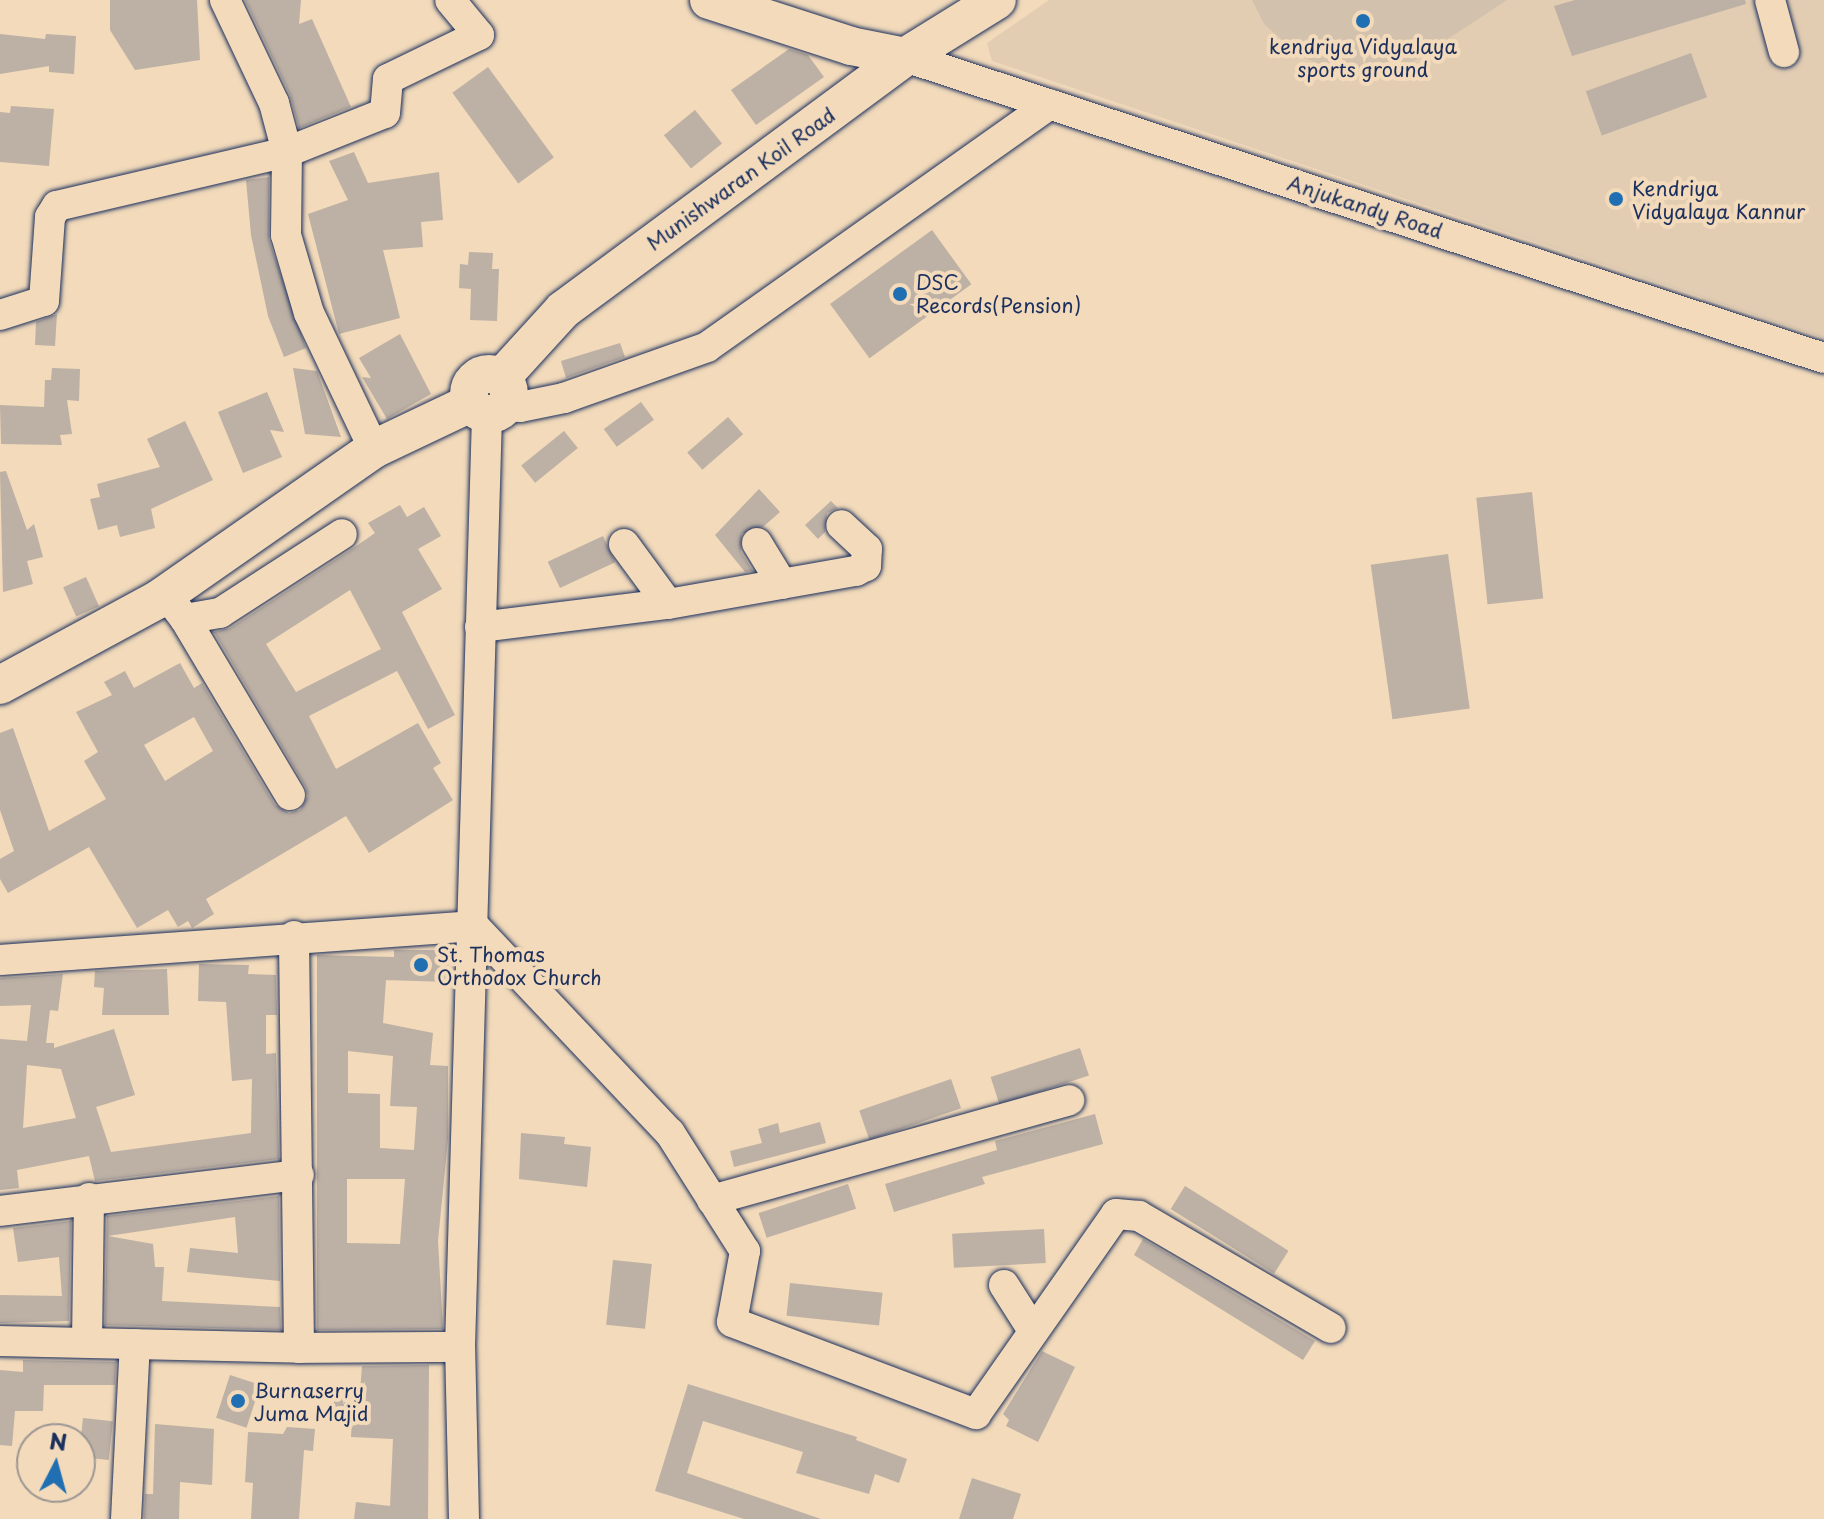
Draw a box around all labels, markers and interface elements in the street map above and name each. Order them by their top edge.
marker: kendriya Vidyalaya sports ground [1354,12,1372,30]
place label: kendriya Vidyalaya sports ground [1269,34,1457,81]
street label: Munishwaran Koil Road [642,103,840,255]
street label: Anjukandy Road [1285,171,1445,243]
place label: Kendriya Vidyalaya Kannur [1632,176,1805,223]
marker: Kendriya Vidyalaya Kannur [1607,190,1625,208]
place label: DSC Records(Pension) [916,270,1081,317]
marker: DSC Records(Pension) [891,285,909,303]
place label: St. Thomas Orthodox Church [437,942,602,989]
marker: St. Thomas Orthodox Church [412,956,430,974]
place label: Burnaserry Juma Majid [254,1378,368,1425]
marker: Burnaserry Juma Majid [229,1392,247,1410]
north arrow [16,1423,96,1503]
text: N [48,1423,69,1458]

